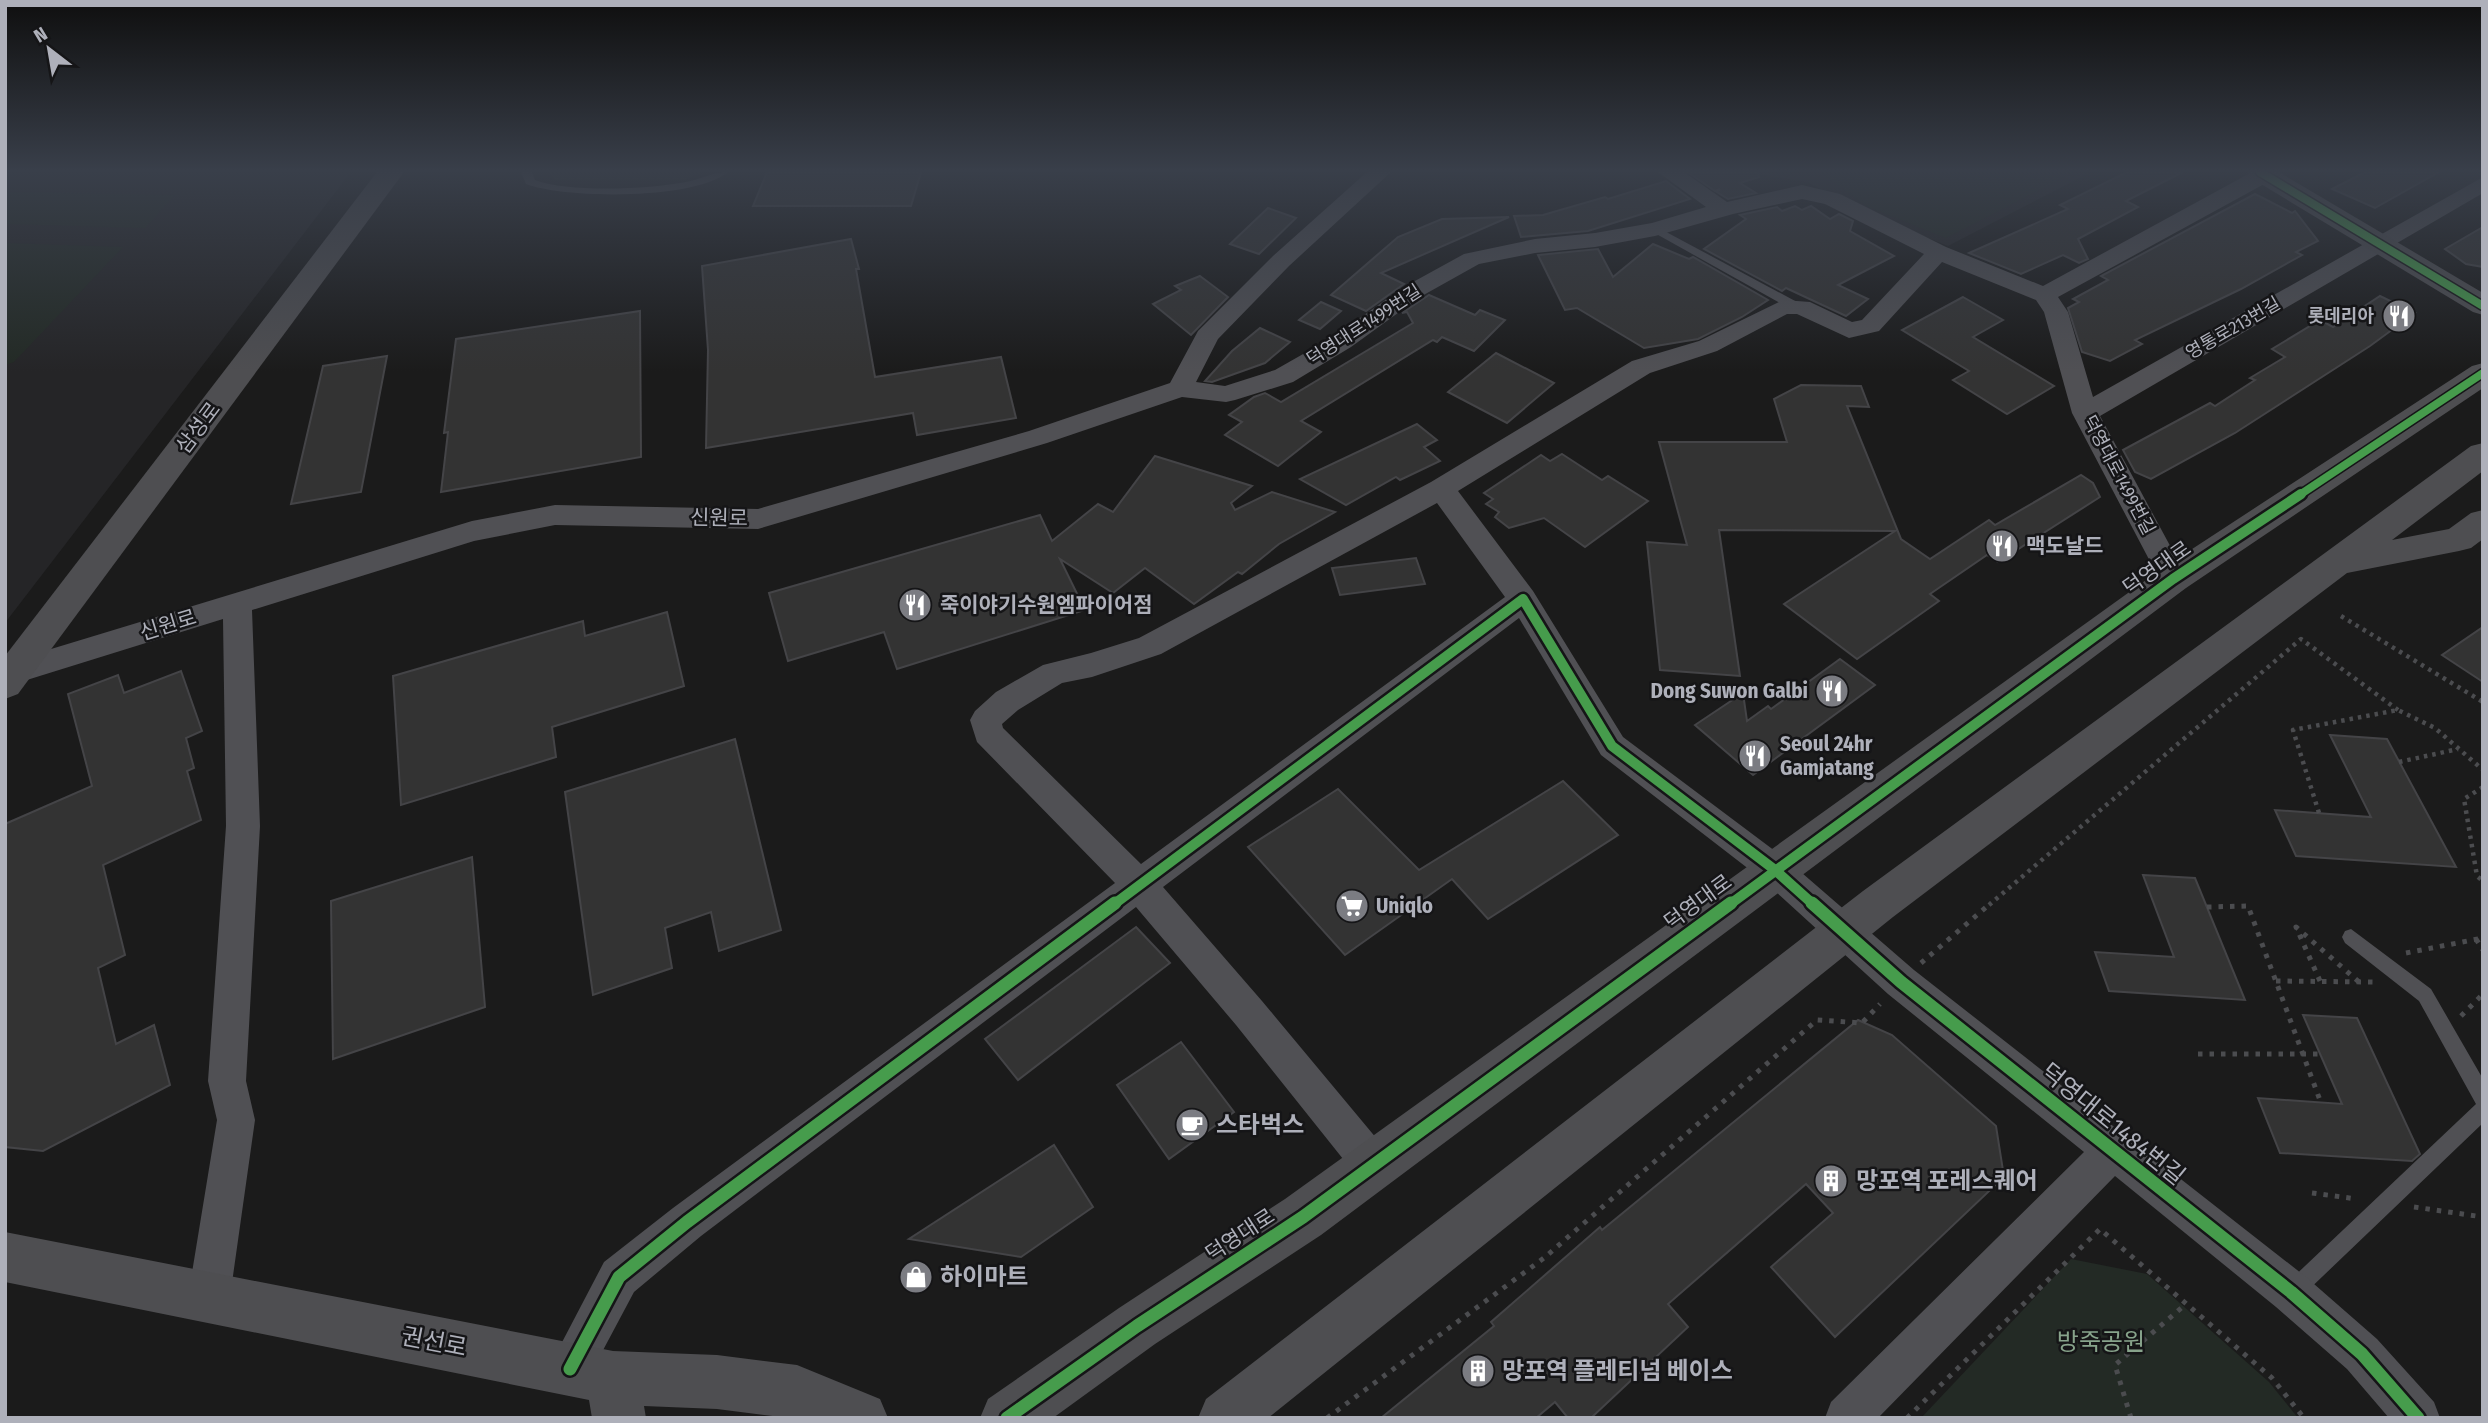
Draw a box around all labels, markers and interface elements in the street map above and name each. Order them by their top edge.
north arrow [14,14,84,84]
text: N [30,22,51,48]
street label: 덕영대로1499번길 [1303,280,1425,370]
street label: 영통로213번길 [2182,292,2284,364]
restaurant icon: 롯데리아 [2380,297,2418,335]
place label: 롯데리아 [2308,305,2374,327]
street label: 삼성로 [170,397,226,459]
street label: 덕영대로1499번길 [2078,411,2160,539]
street label: 신원로 [690,504,748,532]
restaurant icon: 맥도날드 [1983,527,2021,565]
place label: 맥도날드 [2026,533,2103,559]
street label: 덕영대로 [2118,535,2196,601]
restaurant icon: 죽이야기수원엠파이어점 [896,586,934,624]
place label: 죽이야기수원엠파이어점 [940,592,1153,618]
street label: 신원로 [136,604,200,646]
restaurant icon: Dong Suwon Galbi [1813,672,1851,710]
place label: Dong Suwon Galbi [1650,678,1808,704]
place label: Seoul 24hr Gamjatang [1780,731,1874,781]
restaurant icon: Seoul 24hr Gamjatang [1736,737,1774,775]
street label: 덕영대로 [1659,869,1737,935]
supermarket icon: Uniqlo [1333,887,1371,925]
place label: Uniqlo [1376,893,1433,919]
street label: 덕영대로1484번길 [2035,1057,2191,1191]
cafe icon: 스타벅스 [1173,1106,1211,1144]
place label: 스타벅스 [1216,1111,1304,1139]
building icon: 망포역 포레스퀘어 [1812,1162,1850,1200]
place label: 망포역 포레스퀘어 [1856,1167,2038,1195]
street label: 덕영대로 [1201,1203,1279,1267]
shop icon: 하이마트 [897,1258,935,1296]
place label: 하이마트 [940,1263,1028,1291]
street label: 권선로 [399,1322,469,1362]
park label: 방죽공원 [2057,1328,2145,1356]
building icon: 망포역 플레티넘 베이스 [1459,1352,1497,1390]
place label: 망포역 플레티넘 베이스 [1502,1357,1733,1385]

